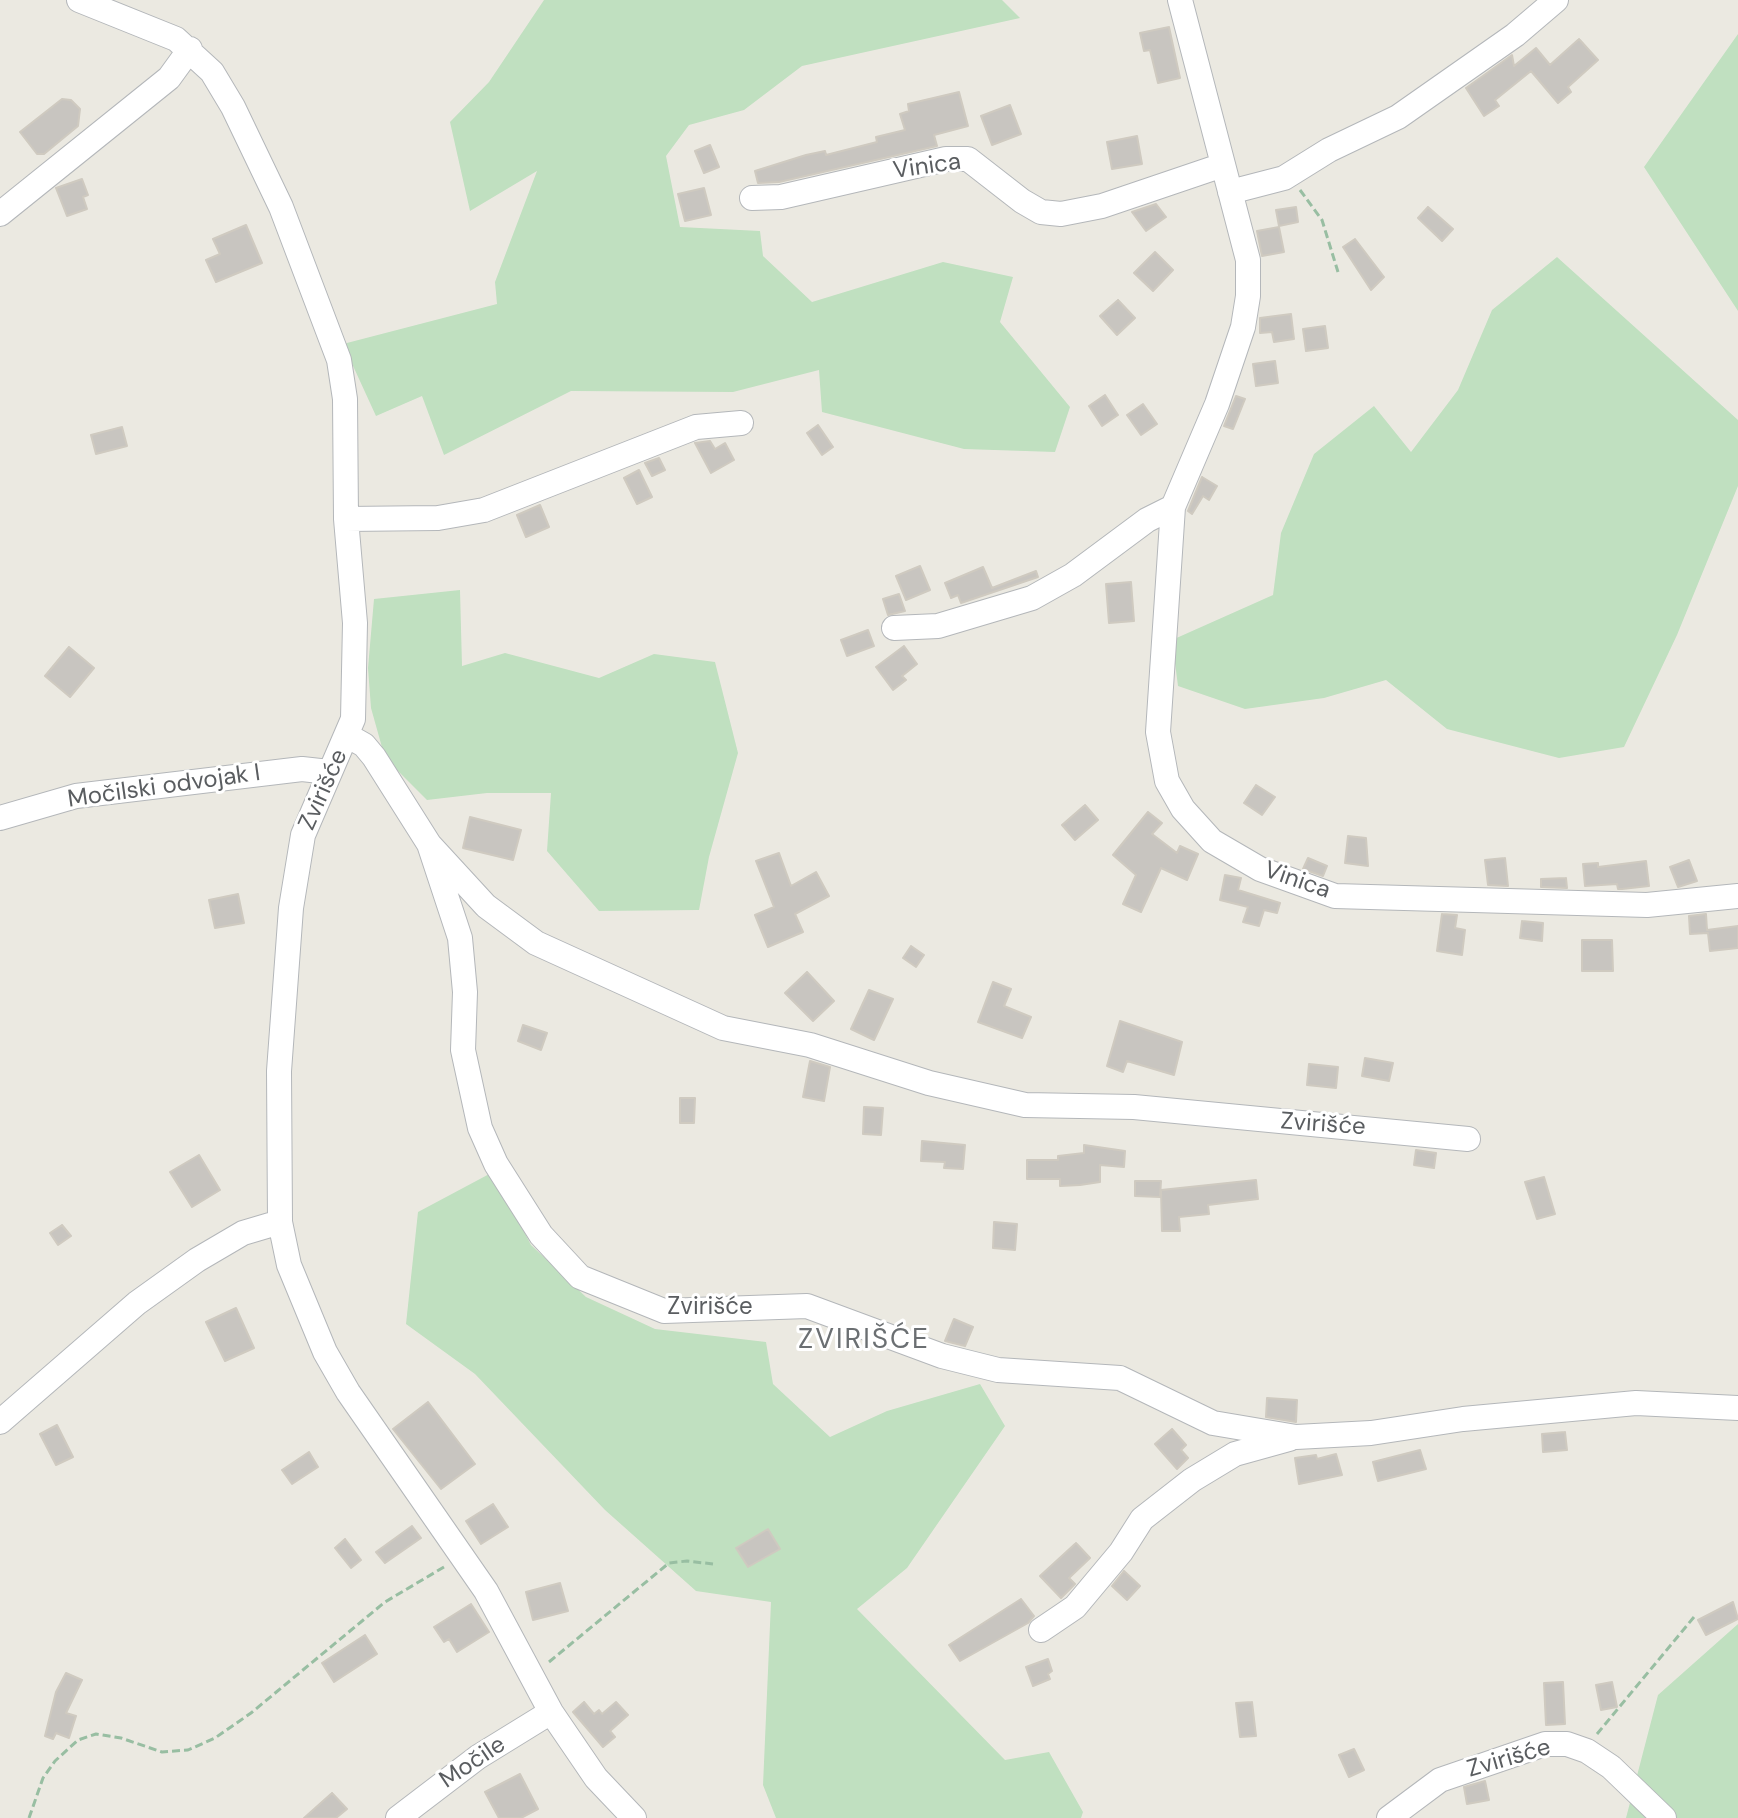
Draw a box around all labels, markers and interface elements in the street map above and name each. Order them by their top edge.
street label: Vinica [891,148,963,186]
street label: Zvirišće [293,745,355,835]
street label: Močilski odvojak I [66,759,262,815]
street label: Vinica [1260,856,1334,906]
street label: Zvirišće [1279,1108,1367,1142]
street label: Zvirišće [667,1294,753,1322]
district label: ZVIRIŠĆE [798,1324,930,1358]
street label: Močile [435,1731,511,1795]
street label: Zvirišće [1464,1733,1554,1785]

